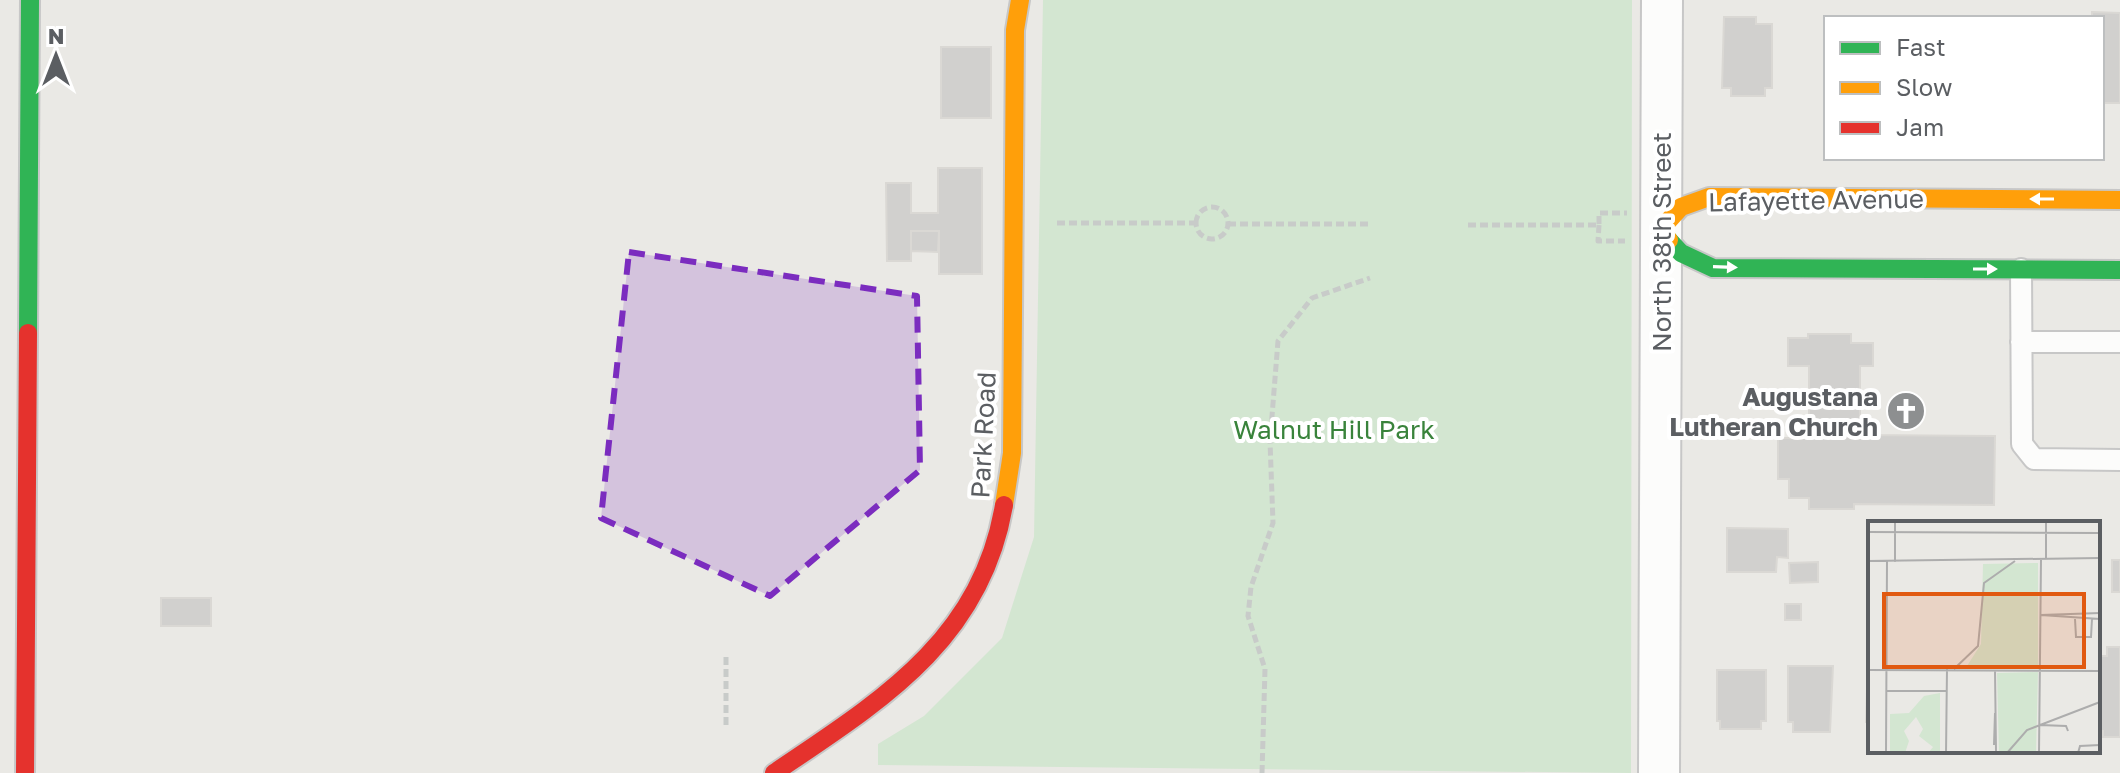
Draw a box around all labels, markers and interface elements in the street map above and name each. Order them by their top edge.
north arrow [16,16,96,96]
legend [1824,16,2104,160]
text: N [48,22,64,49]
text: Fast [1896,32,1946,61]
text: Slow [1896,72,1952,101]
text: Jam [1896,112,1944,141]
street label: North 38th Street [1646,132,1677,352]
street label: Lafayette Avenue [1708,183,1924,217]
one-way arrow [2029,193,2054,205]
one-way arrow [1713,261,1738,274]
one-way arrow [1973,263,1998,275]
street label: Park Road [964,371,1002,499]
place label: Augustana Lutheran Church [1669,381,1878,442]
church icon: Augustana Lutheran Church [1885,390,1927,432]
park label: Walnut Hill Park [1233,414,1435,445]
inset map [1868,521,2100,753]

